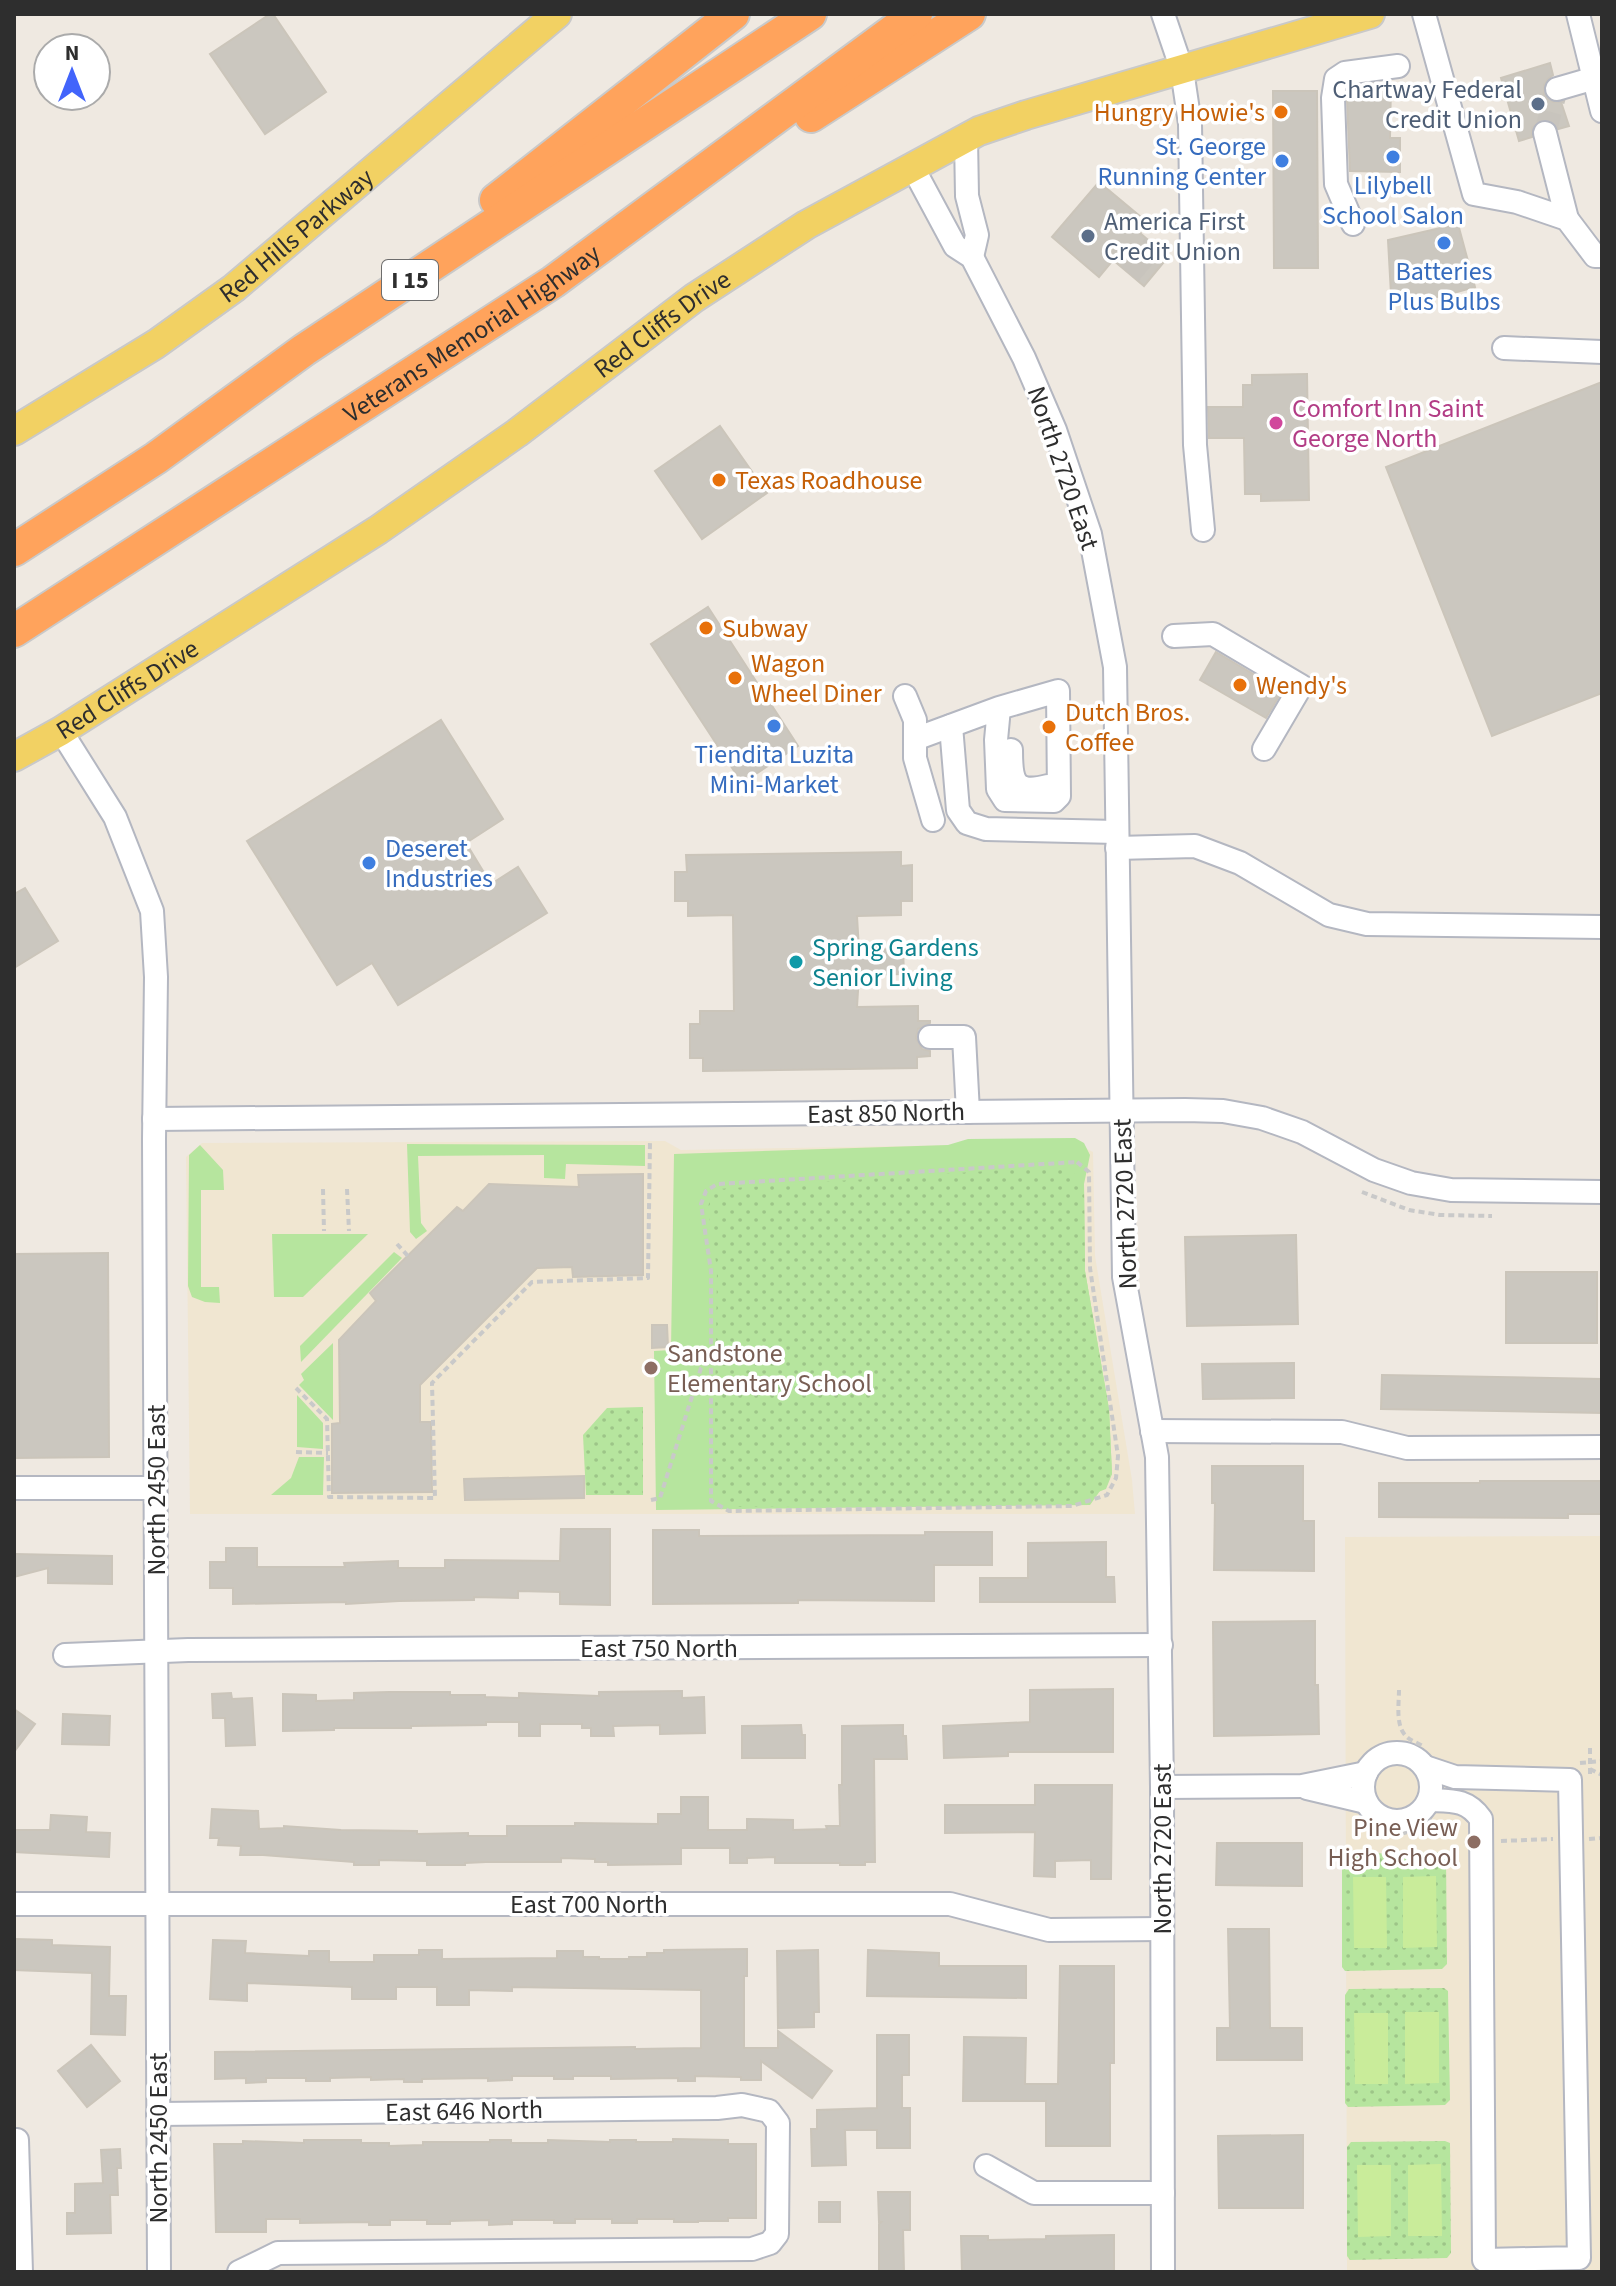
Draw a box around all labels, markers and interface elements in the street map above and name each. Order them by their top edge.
north arrow [32,32,112,112]
text: N [65,37,79,69]
place label: Chartway Federal Credit Union [1332,71,1522,138]
place label: Hungry Howie's [1094,94,1265,131]
marker: Chartway Federal Credit Union [1529,95,1547,113]
marker: Hungry Howie's [1272,103,1290,121]
place label: St. George Running Center [1097,128,1267,195]
marker: Lilybell School Salon [1384,148,1402,166]
marker: St. George Running Center [1273,152,1291,170]
street label: Red Hills Parkway [211,159,381,312]
place label: Lilybell School Salon [1322,167,1464,234]
place label: America First Credit Union [1104,203,1245,270]
marker: America First Credit Union [1079,227,1097,245]
marker: Batteries Plus Bulbs [1435,234,1453,252]
street label: Veterans Memorial Highway [336,235,608,432]
place label: Batteries Plus Bulbs [1388,253,1501,320]
road number: I 15 [382,260,438,300]
street label: Red Cliffs Drive [585,261,738,387]
street label: North 2720 East [1018,381,1108,555]
place label: Comfort Inn Saint George North [1292,390,1484,457]
marker: Comfort Inn Saint George North [1267,414,1285,432]
place label: Texas Roadhouse [735,462,922,499]
marker: Texas Roadhouse [710,471,728,489]
place label: Subway [722,610,808,647]
marker: Subway [697,619,715,637]
street label: Red Cliffs Drive [49,630,206,748]
place label: Wagon Wheel Diner [751,645,883,712]
place label: Wendy's [1256,667,1347,704]
marker: Wagon Wheel Diner [726,669,744,687]
marker: Wendy's [1231,676,1249,694]
place label: Dutch Bros. Coffee [1065,694,1190,761]
marker: Tiendita Luzita Mini-Market [765,717,783,735]
marker: Dutch Bros. Coffee [1040,718,1058,736]
place label: Tiendita Luzita Mini-Market [694,736,854,803]
place label: Deseret Industries [385,830,493,897]
marker: Deseret Industries [360,854,378,872]
place label: Spring Gardens Senior Living [812,929,979,996]
marker: Spring Gardens Senior Living [787,953,805,971]
street label: East 850 North [807,1093,965,1133]
street label: North 2720 East [1104,1118,1146,1290]
place label: Sandstone Elementary School [667,1335,872,1402]
marker: Sandstone Elementary School [642,1359,660,1377]
street label: North 2450 East [138,1404,175,1575]
street label: East 750 North [580,1630,738,1667]
street label: North 2720 East [1144,1763,1181,1934]
place label: Pine View High School [1328,1809,1458,1876]
marker: Pine View High School [1465,1833,1483,1851]
street label: East 700 North [510,1886,668,1923]
street label: North 2450 East [140,2052,177,2223]
street label: East 646 North [385,2091,543,2131]

